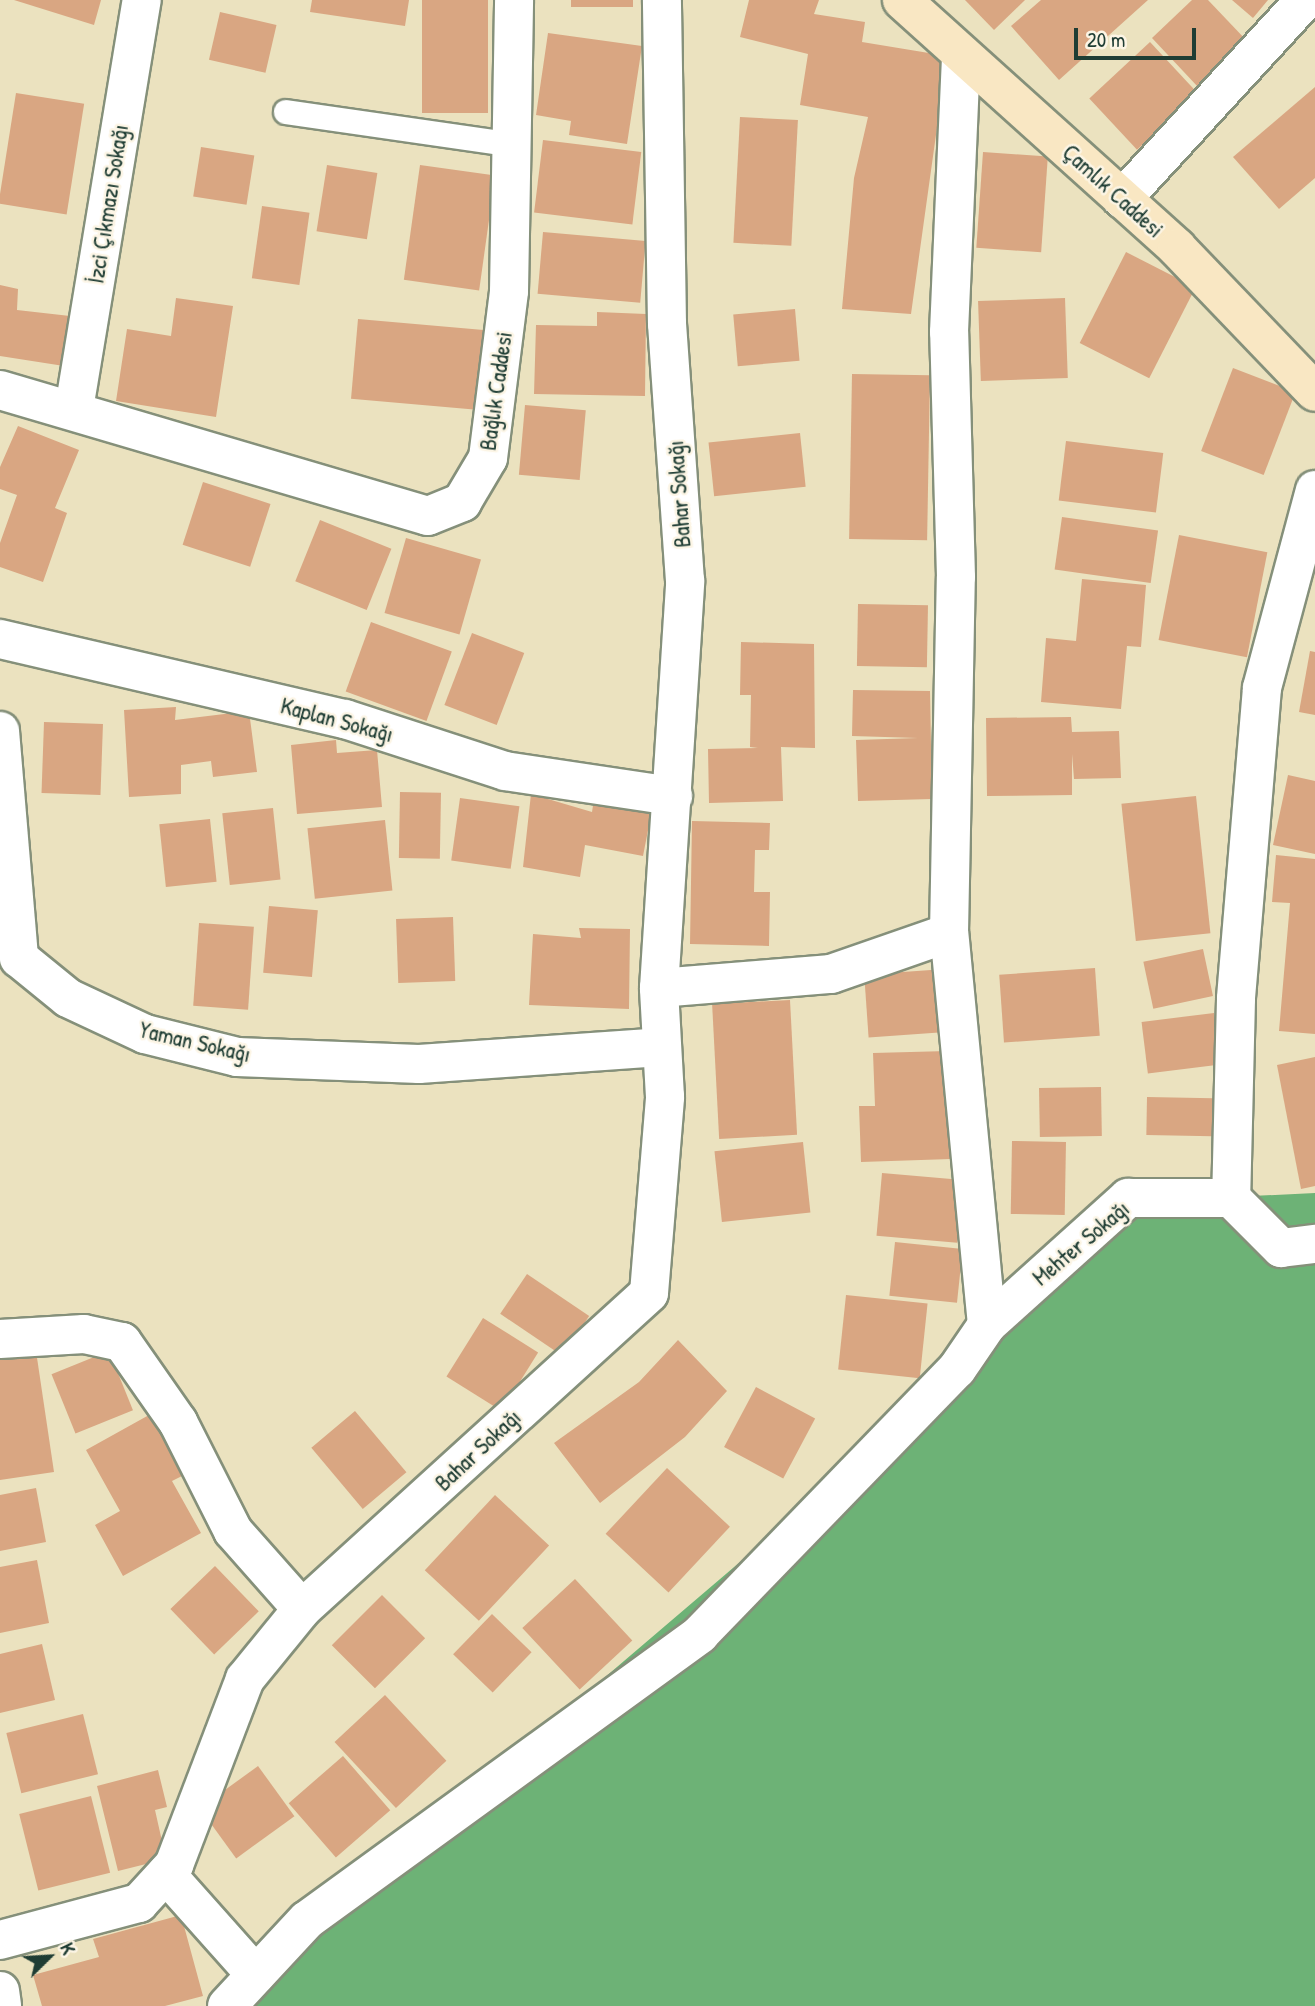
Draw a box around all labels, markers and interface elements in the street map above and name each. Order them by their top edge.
scale bar [1077,14,1200,58]
text: 20 m [1087,25,1125,54]
street label: İzci Çıkmazı Sokağı [82,123,134,285]
street label: Çamlık Caddesi [1057,139,1169,243]
street label: Bağlık Caddesi [474,330,518,452]
street label: Bahar Sokağı [661,440,697,548]
street label: Kaplan Sokağı [278,692,396,748]
street label: Yaman Sokağı [137,1016,253,1068]
street label: Mehter Sokağı [1027,1195,1135,1291]
street label: Bahar Sokağı [429,1403,527,1497]
north arrow [14,1922,84,1992]
text: K [54,1939,82,1958]

